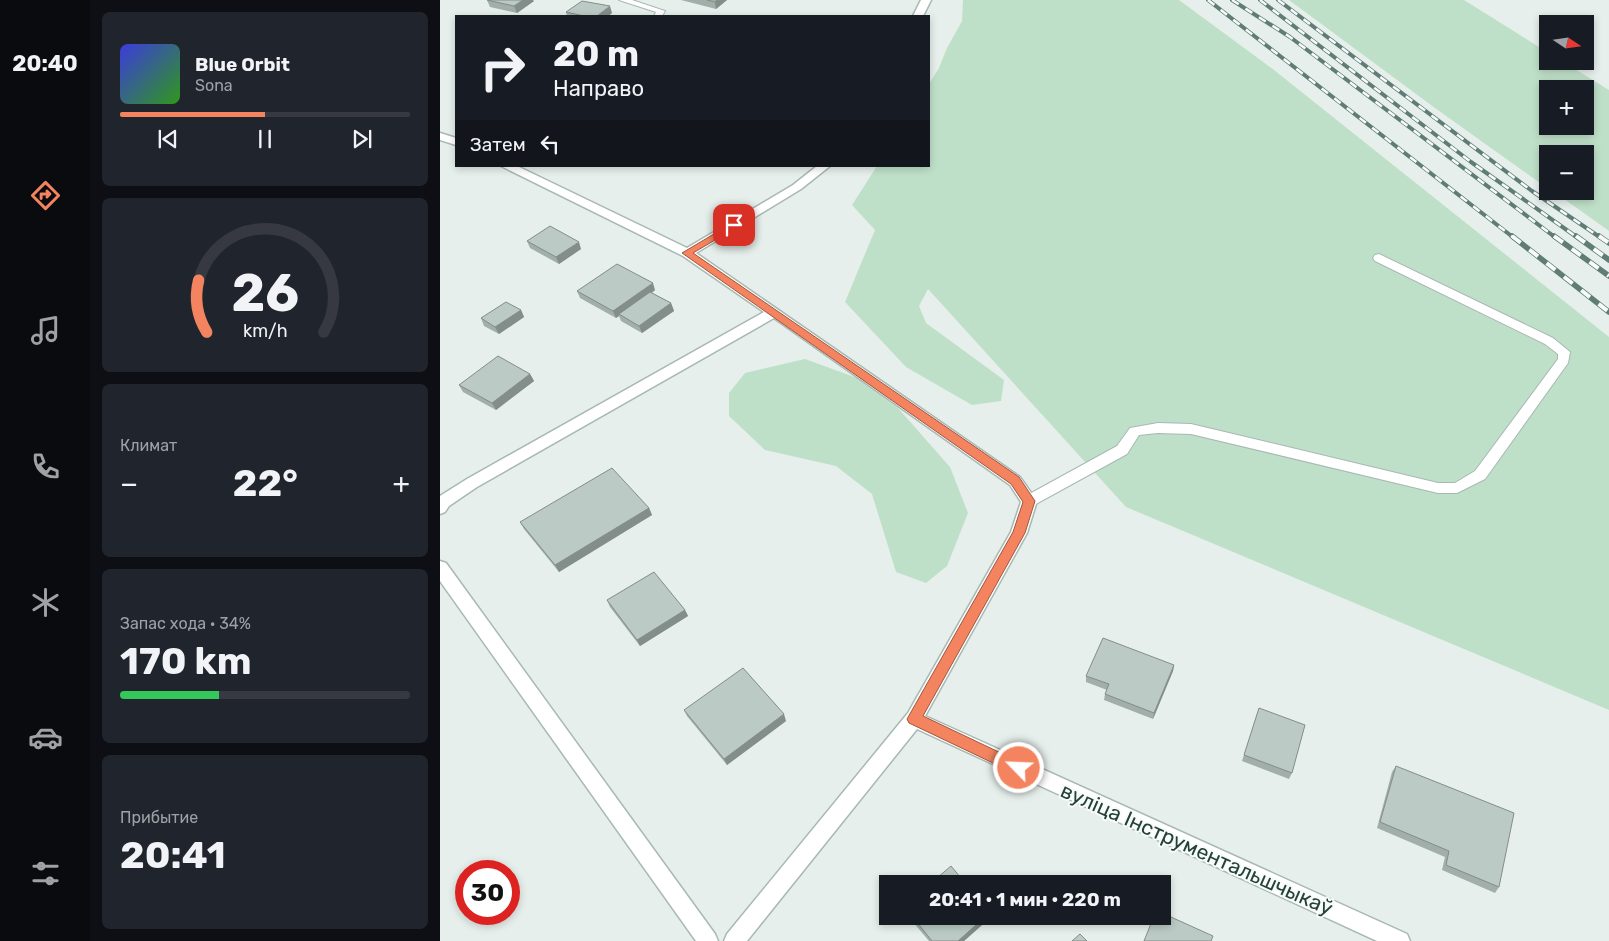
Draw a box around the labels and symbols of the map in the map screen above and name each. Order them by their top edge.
north arrow [1539,15,1594,70]
pin [713,204,755,246]
position arrow [992,741,1044,793]
street label: вуліца Інструментальшчыкаў [1057,778,1337,920]
speed limit sign: 30 [455,860,520,925]

